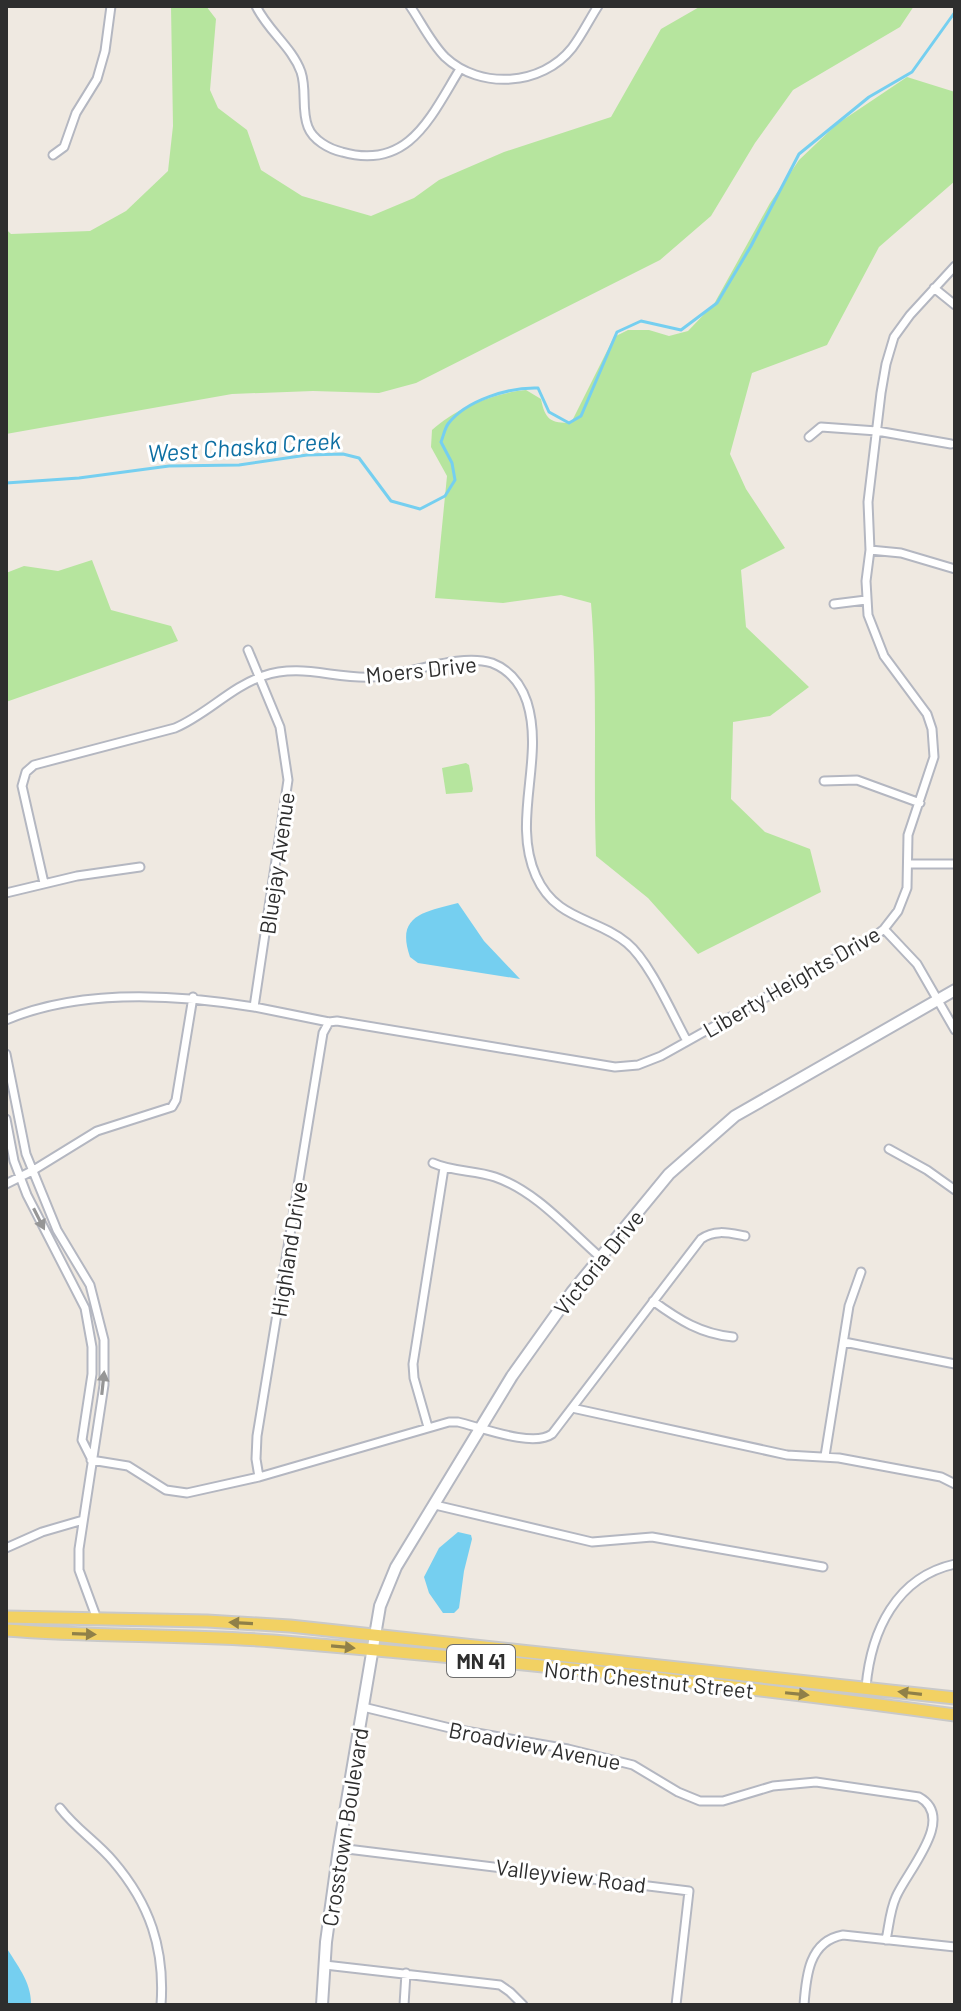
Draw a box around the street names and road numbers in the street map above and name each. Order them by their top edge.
street label: Moers Drive [364,650,478,688]
street label: Bluejay Avenue [253,790,299,936]
street label: Liberty Heights Drive [698,920,884,1042]
street label: Highland Drive [264,1179,312,1319]
street label: Victoria Drive [548,1204,648,1320]
road number: MN 41 [447,1645,515,1677]
street label: North Chestnut Street [543,1655,755,1703]
street label: Broadview Avenue [447,1716,623,1774]
street label: Crosstown Boulevard [315,1726,373,1928]
street label: Valleyview Road [494,1853,648,1897]

